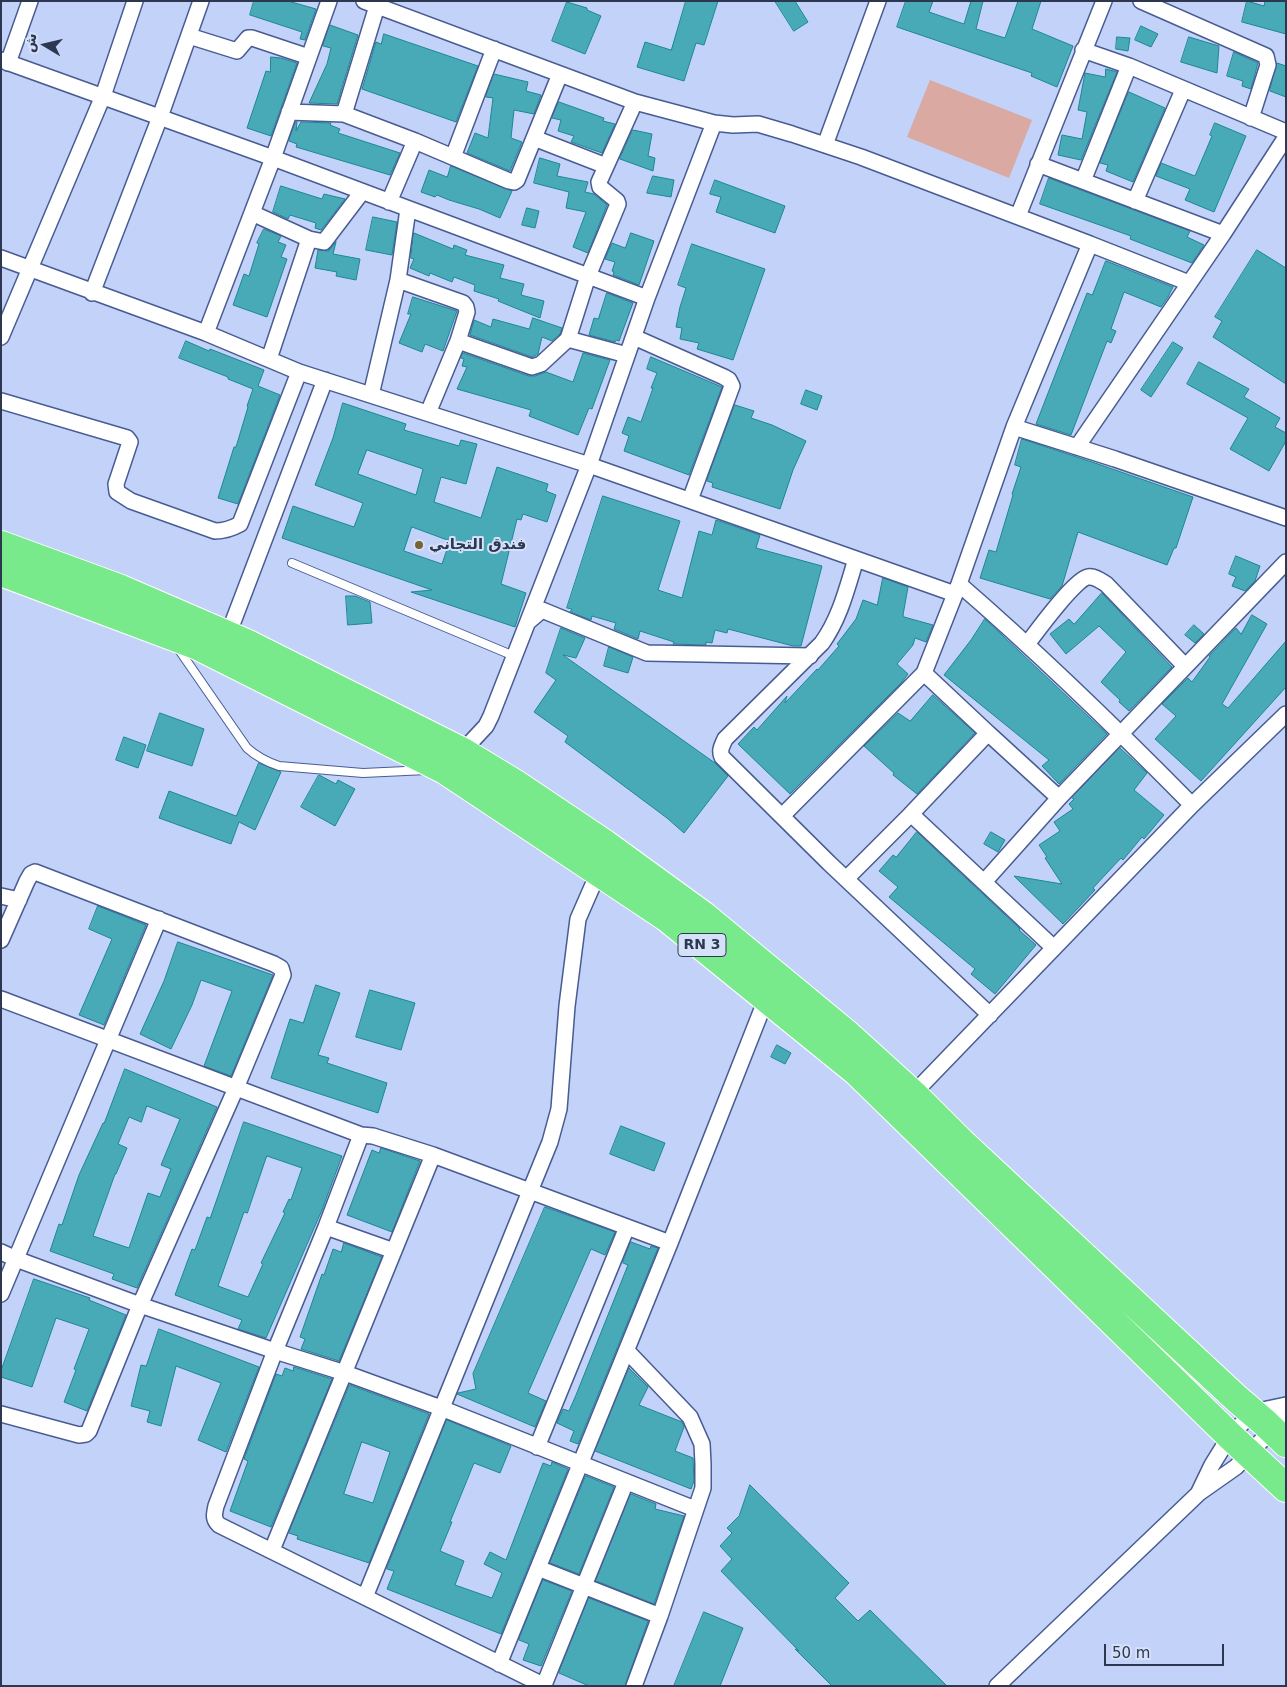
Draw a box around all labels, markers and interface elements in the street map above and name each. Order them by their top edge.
north arrow [20,20,70,70]
text: ش [21,32,40,53]
place label: فندق التجاني [429,536,526,554]
marker: فندق التجاني [413,539,425,551]
road number: RN 3 [678,934,726,956]
scale bar [1107,1634,1227,1666]
text: 50 m [1112,1644,1150,1662]

